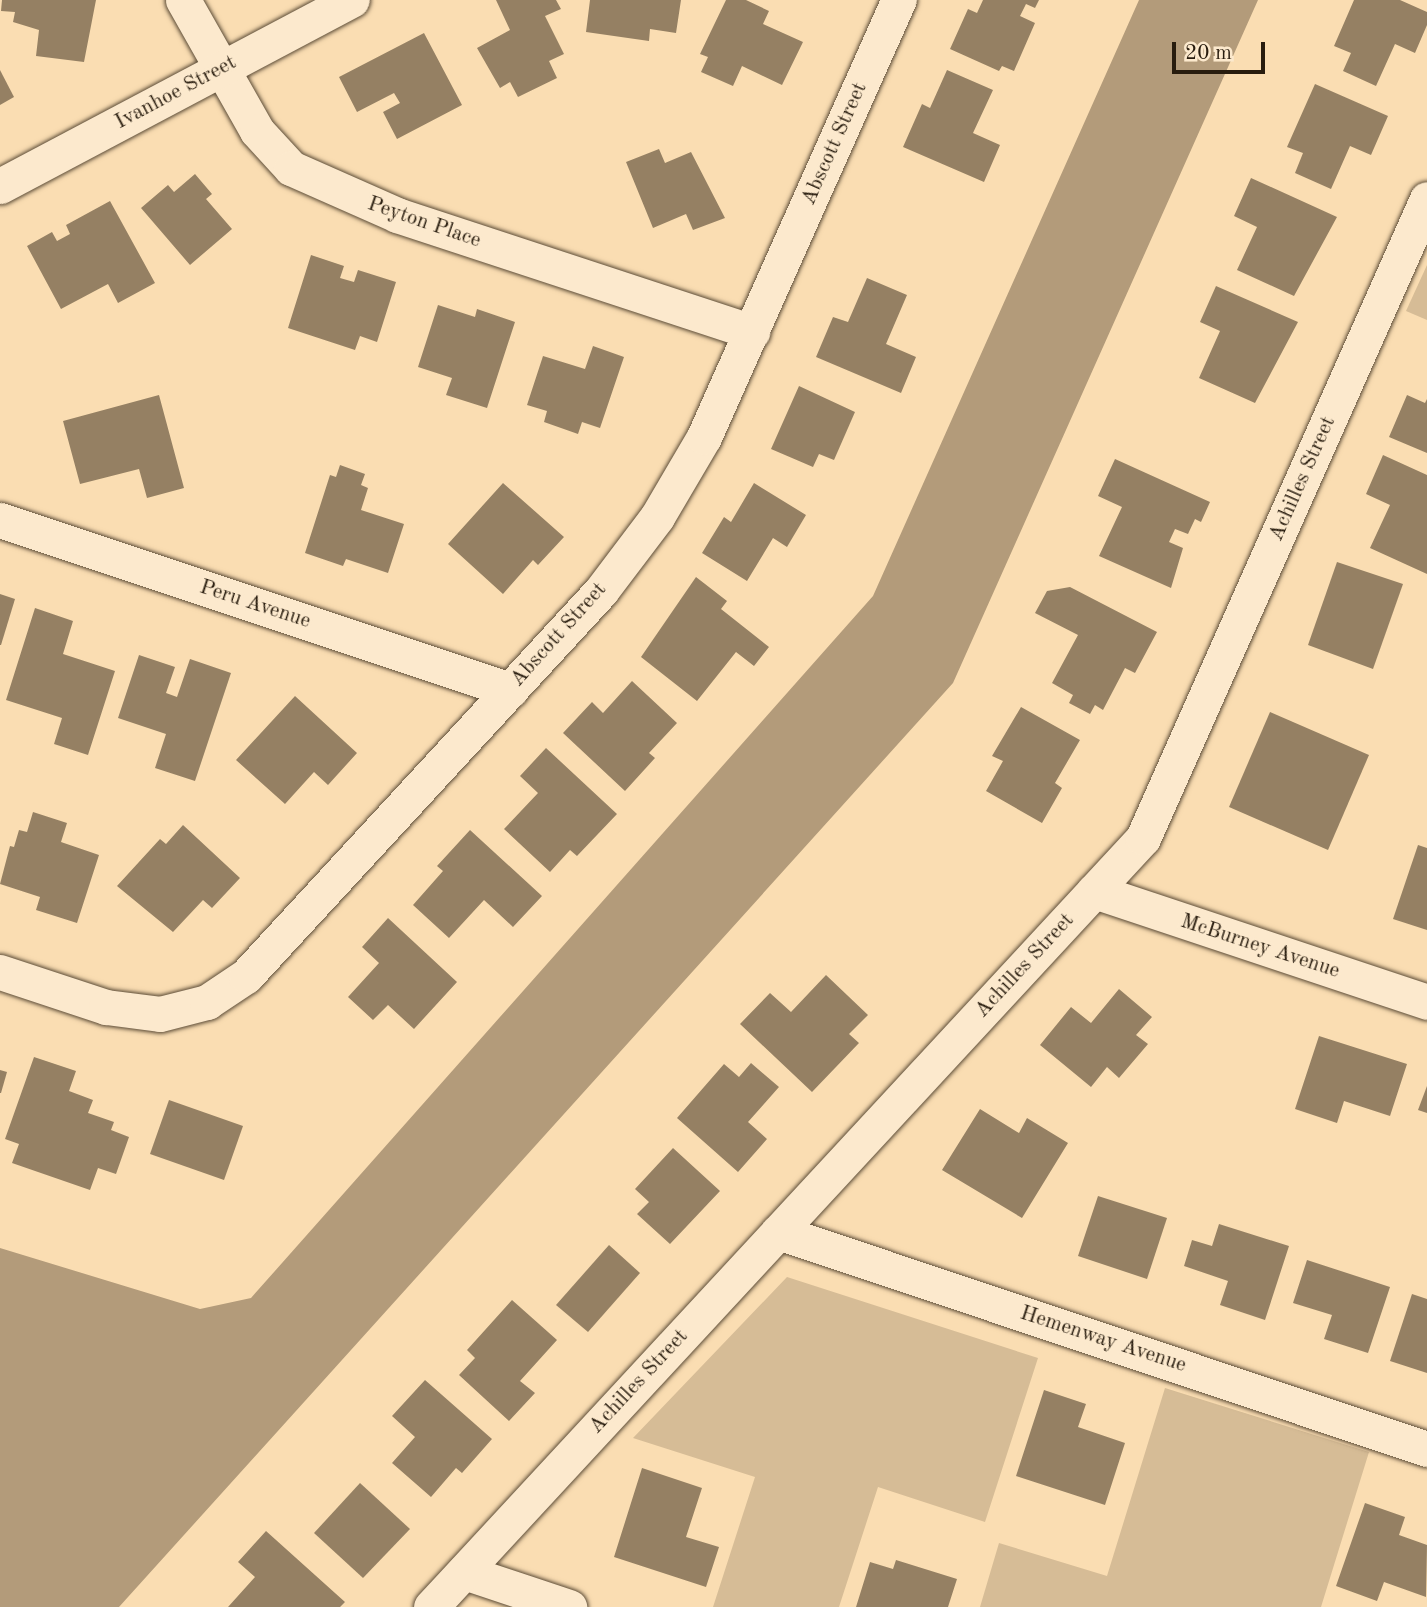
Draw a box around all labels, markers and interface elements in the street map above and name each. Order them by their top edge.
scale bar [1175,28,1268,72]
text: 20 m [1185,43,1232,64]
street label: Ivanhoe Street [111,51,241,135]
street label: Abscott Street [797,79,873,209]
street label: Peyton Place [364,192,484,254]
street label: Achilles Street [1264,413,1342,545]
street label: Peru Avenue [196,575,314,635]
street label: Abscott Street [506,578,612,692]
street label: Achilles Street [970,908,1080,1024]
street label: McBurney Avenue [1177,909,1343,985]
street label: Hemenway Avenue [1017,1301,1189,1379]
street label: Achilles Street [584,1324,694,1440]

